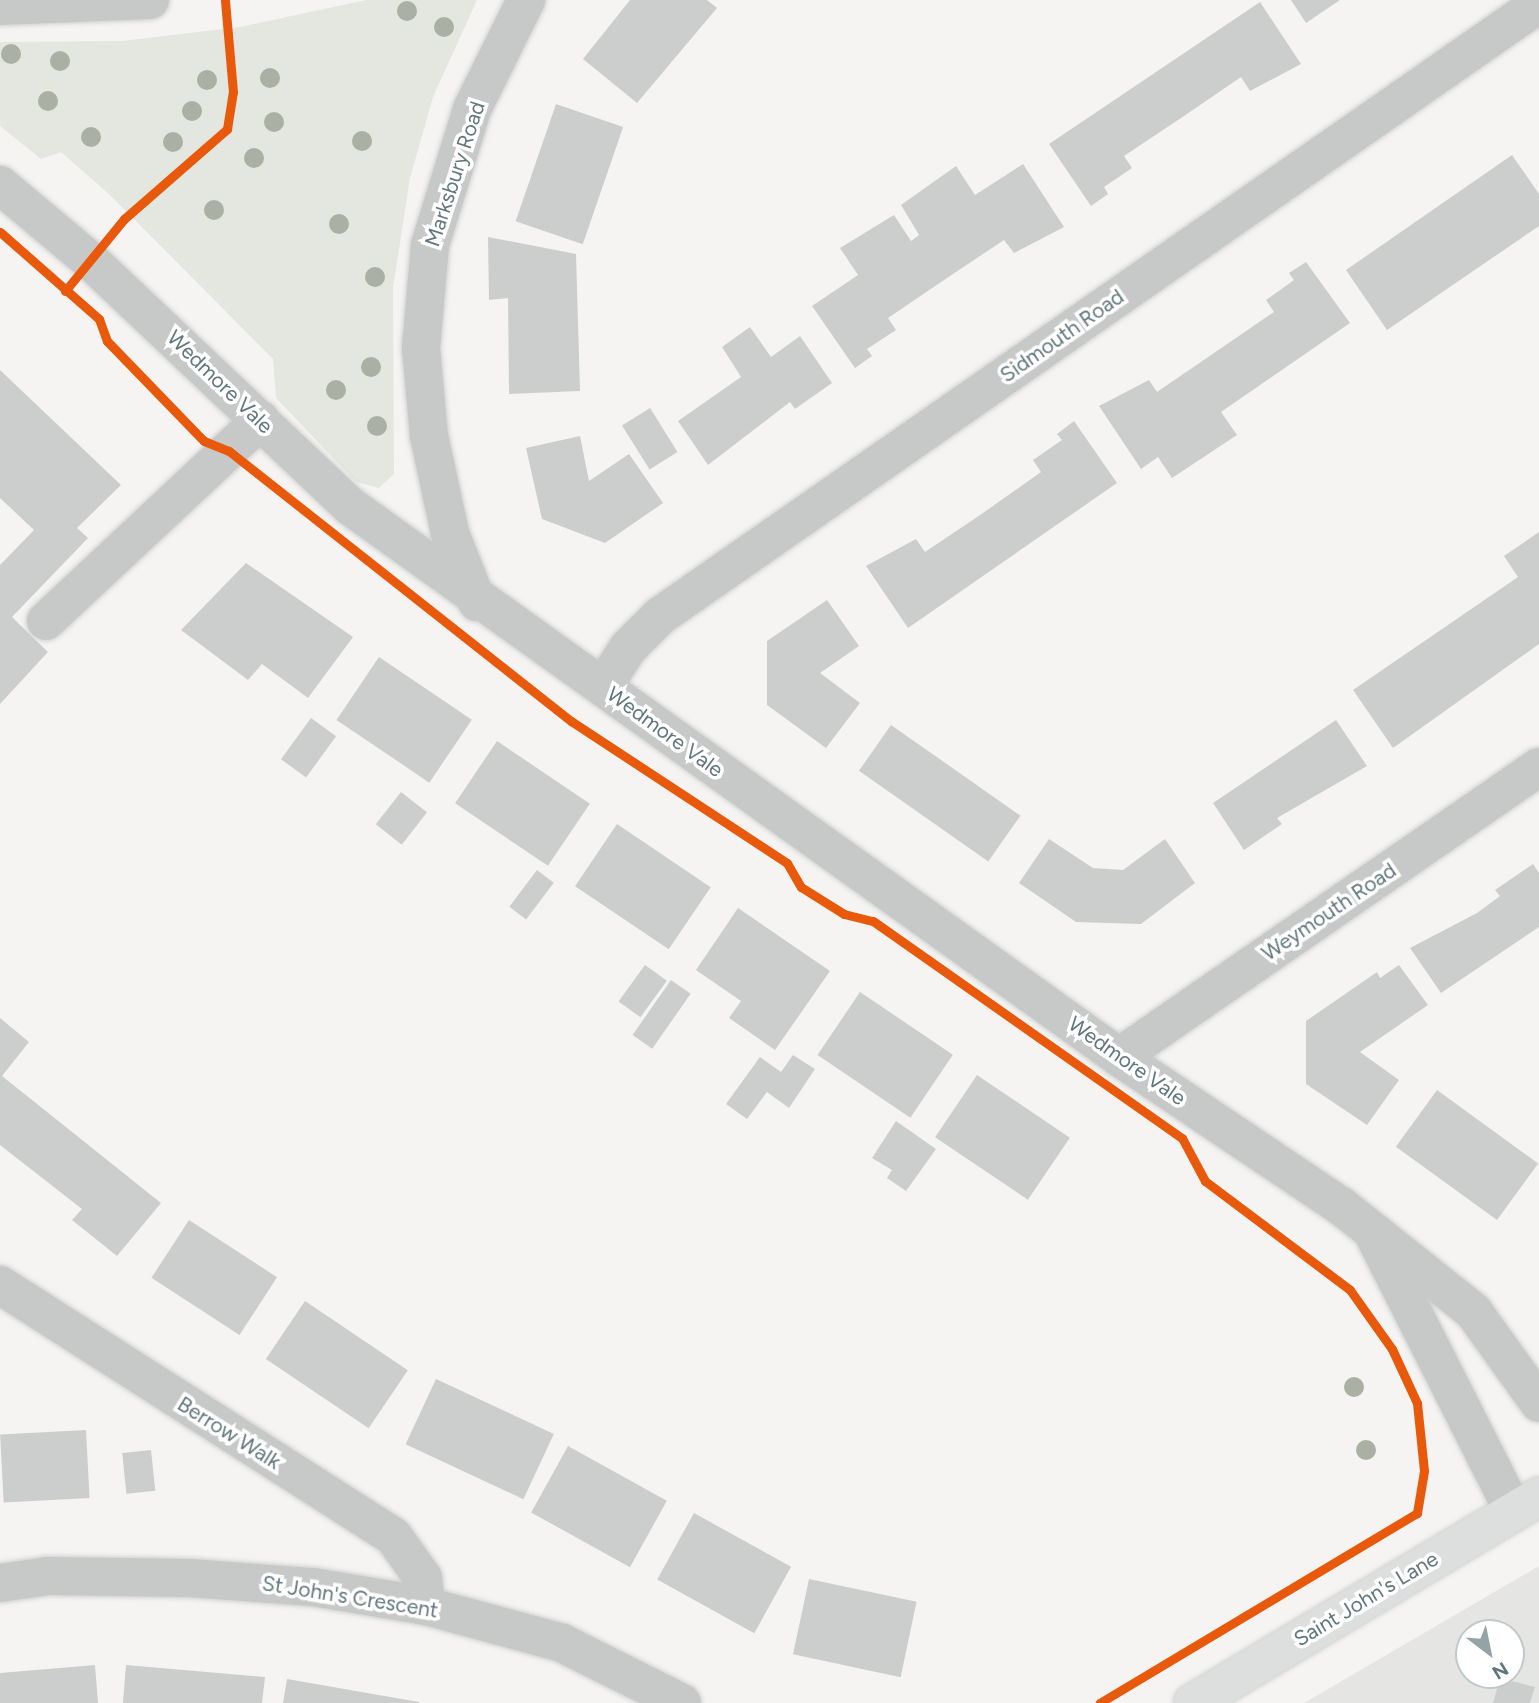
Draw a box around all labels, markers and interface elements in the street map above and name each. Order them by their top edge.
street label: Marksbury Road [420,98,490,250]
street label: Sidmouth Road [995,284,1129,388]
street label: Wedmore Vale [162,325,278,439]
street label: Wedmore Vale [602,681,728,783]
street label: Weymouth Road [1257,858,1401,966]
street label: Wedmore Vale [1064,1011,1190,1111]
street label: Berrow Walk [173,1391,285,1475]
street label: Saint John's Lane [1289,1546,1443,1652]
street label: St John's Crescent [260,1571,440,1623]
north arrow [1455,1619,1525,1689]
text: N [1488,1657,1513,1684]

